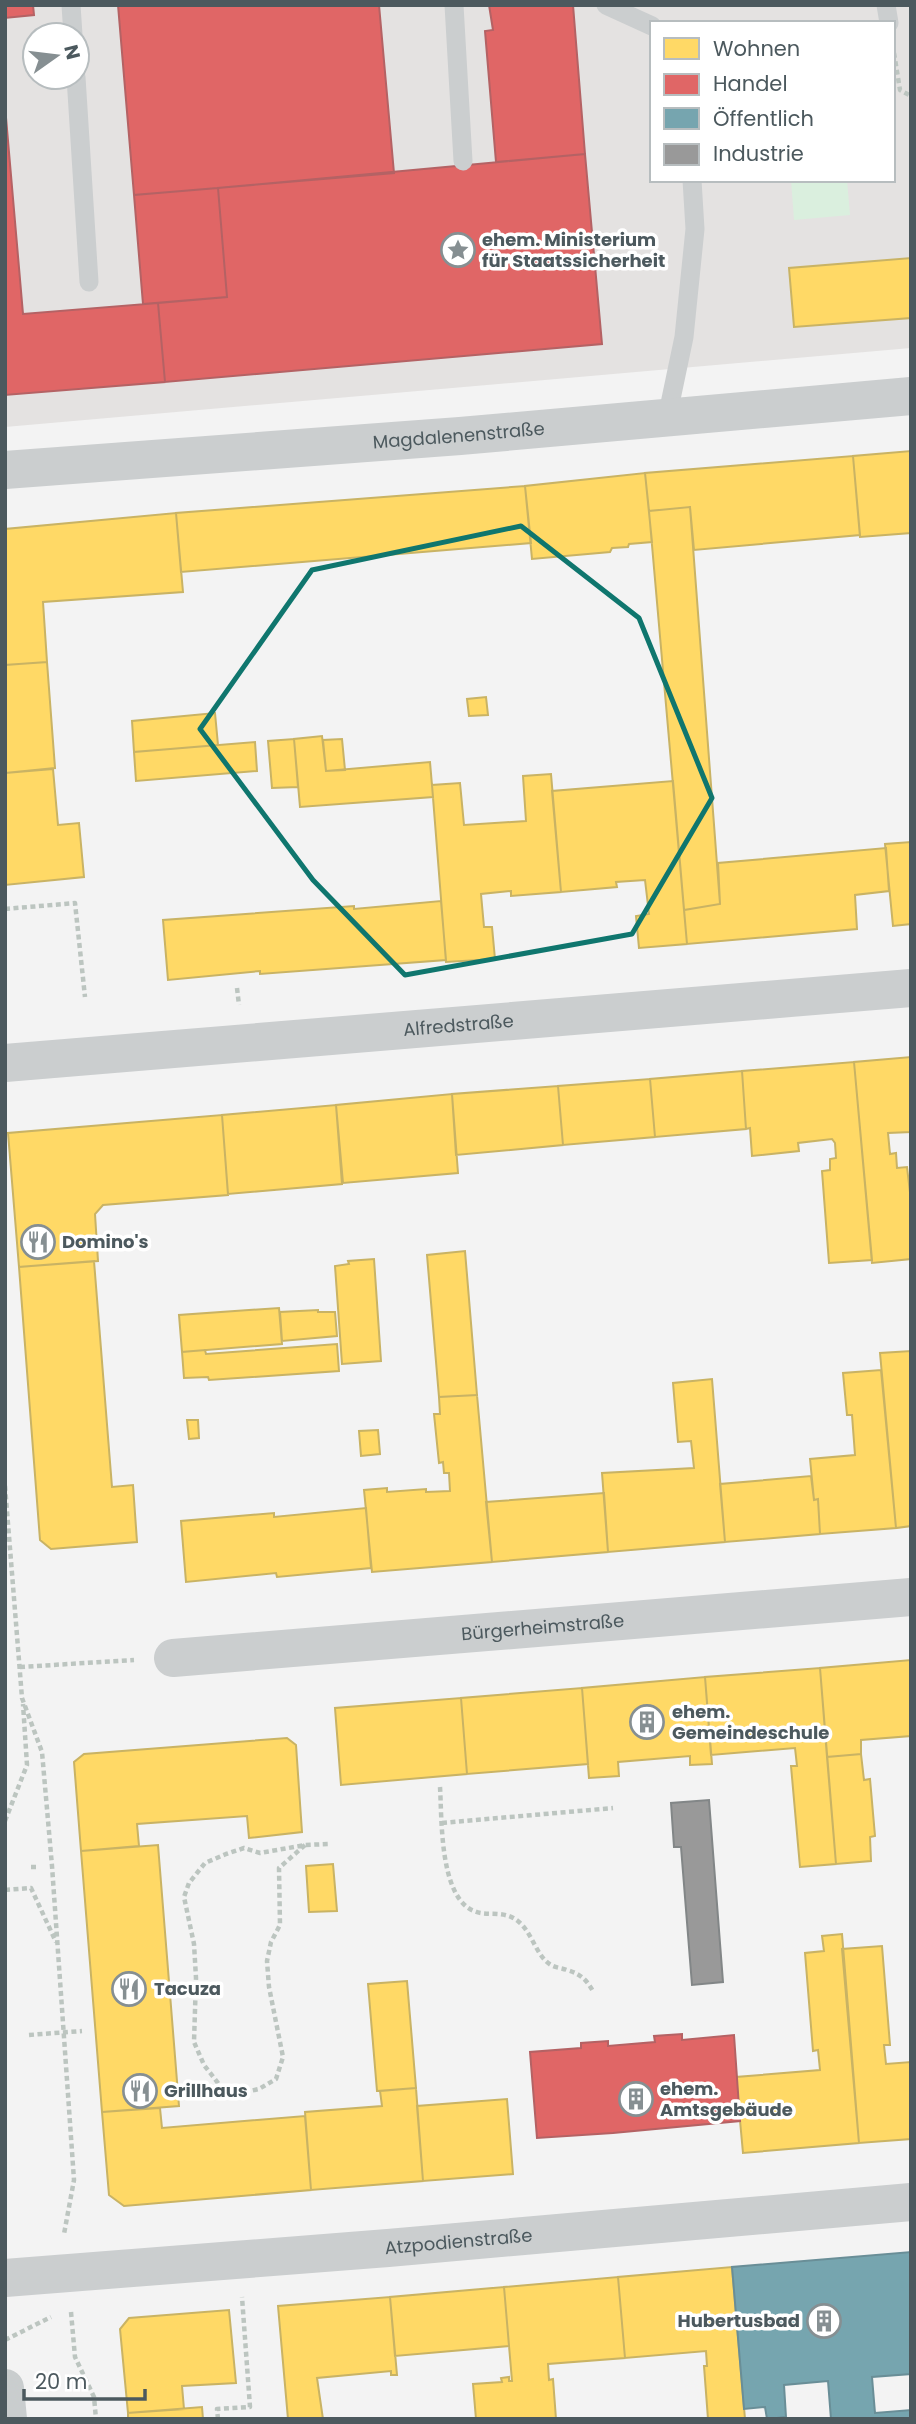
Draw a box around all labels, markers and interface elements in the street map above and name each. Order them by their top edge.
north arrow [21,21,91,91]
legend [650,21,895,182]
text: Wohnen [713,34,800,63]
text: N [57,42,87,62]
text: Handel [713,69,788,98]
text: Öffentlich [713,104,814,133]
text: Industrie [713,139,804,168]
place label: ehem. Ministerium für Staatssicherheit [482,227,665,273]
place icon: ehem. Ministerium für Staatssicherheit [439,231,477,269]
street label: Magdalenenstraße [372,416,546,454]
street label: Alfredstraße [402,1008,515,1042]
restaurant icon: Domino's [19,1223,57,1261]
place label: Domino's [62,1229,149,1254]
street label: Bürgerheimstraße [460,1608,625,1646]
place label: ehem. Gemeindeschule [672,1699,829,1745]
building icon: ehem. Gemeindeschule [628,1703,666,1741]
restaurant icon: Tacuza [110,1970,148,2008]
place label: Tacuza [154,1976,221,2001]
restaurant icon: Grillhaus [121,2072,159,2110]
place label: ehem. Amtsgebäude [660,2076,793,2122]
place label: Grillhaus [164,2078,248,2103]
building icon: ehem. Amtsgebäude [617,2080,655,2118]
street label: Atzpodienstraße [384,2222,533,2260]
building icon: Hubertusbad [805,2302,843,2340]
place label: Hubertusbad [678,2308,800,2333]
scale bar [24,2358,145,2402]
text: 20 m [35,2367,88,2396]

